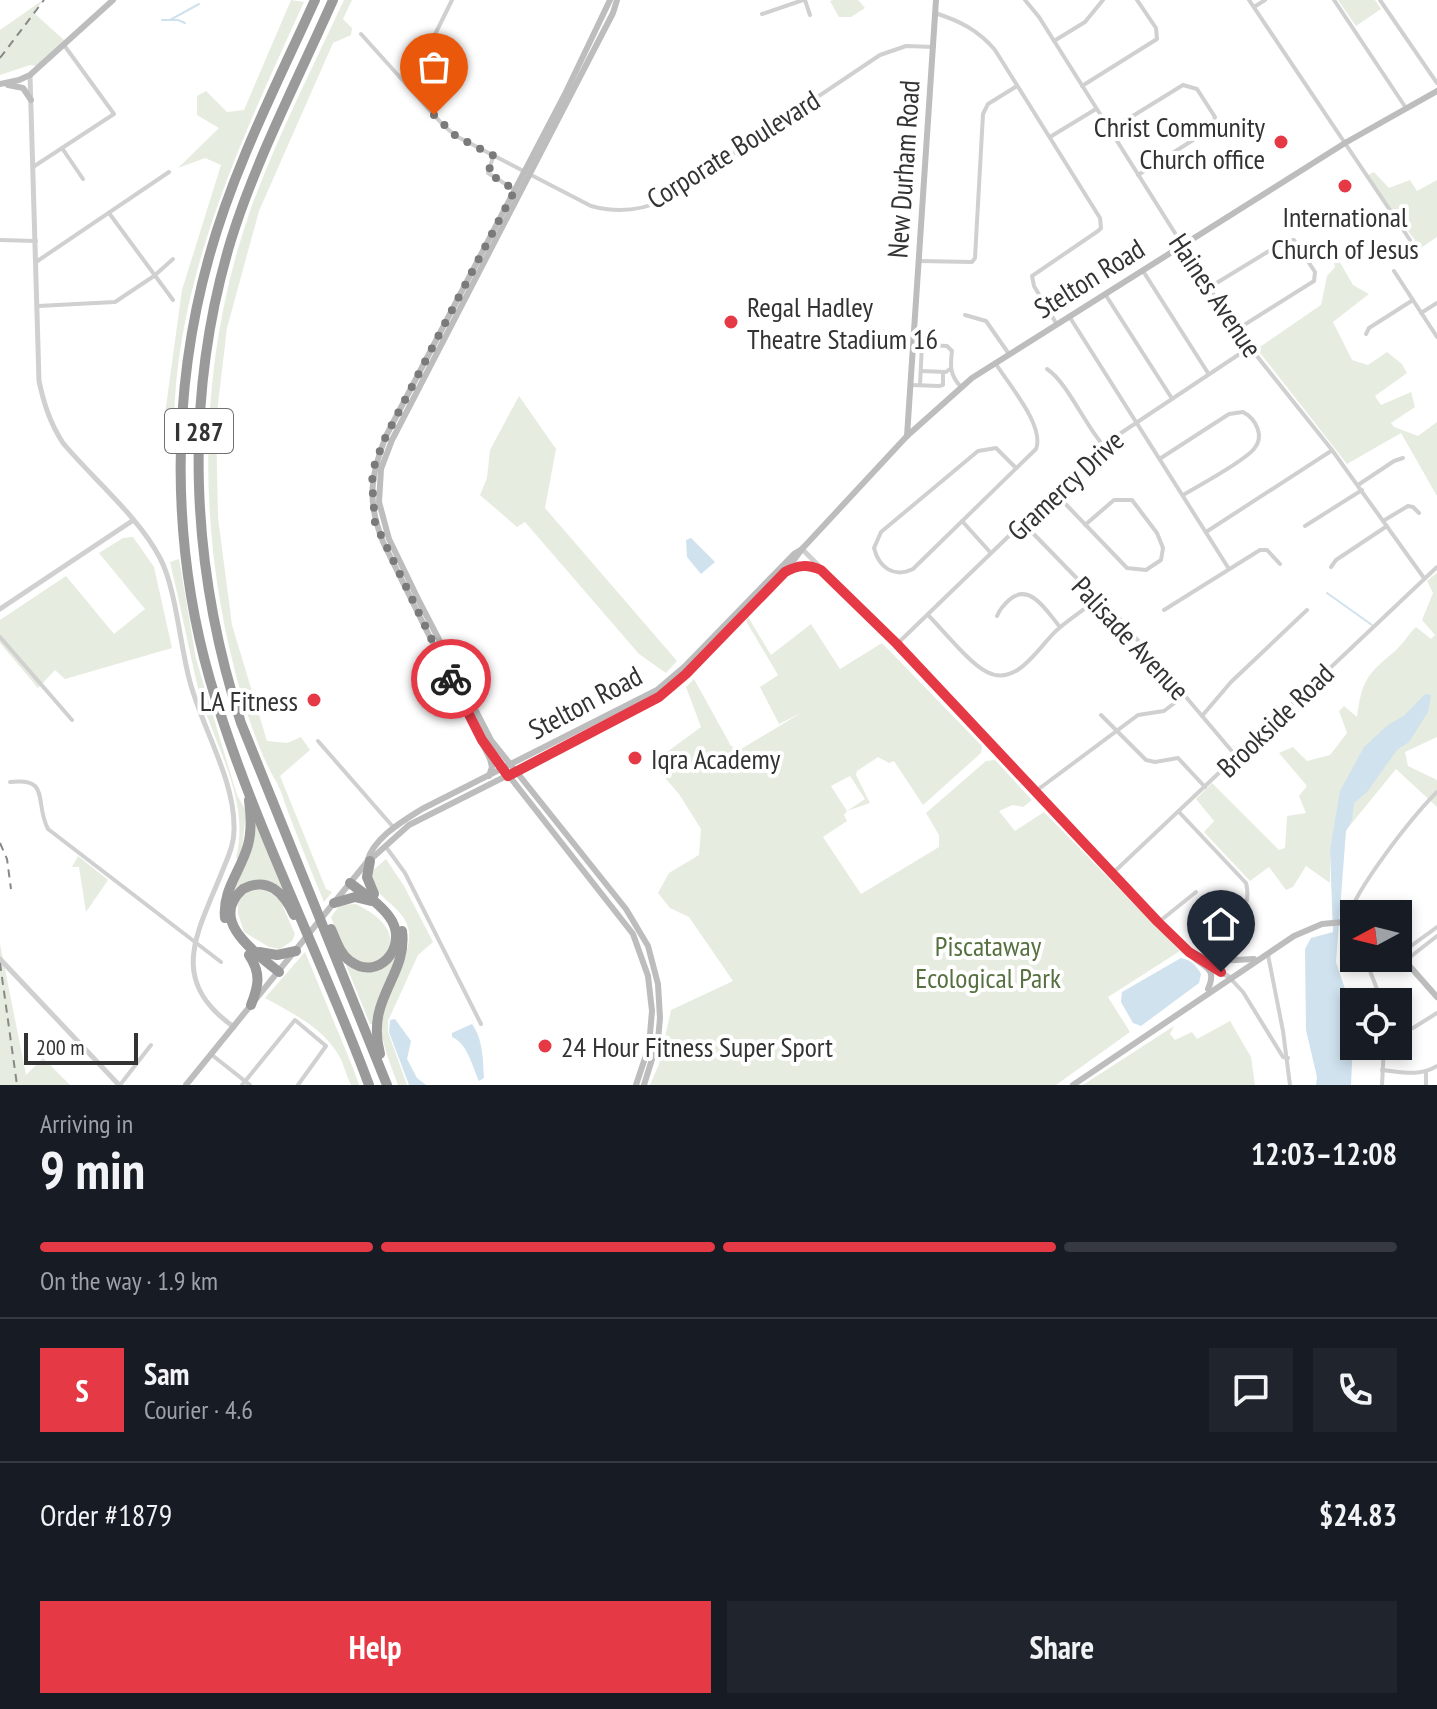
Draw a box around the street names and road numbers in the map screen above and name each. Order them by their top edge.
street label: New Durham Road [878,79,928,259]
street label: Corporate Boulevard [640,81,826,217]
street label: Haines Avenue [1161,226,1271,364]
street label: Stelton Road [1027,230,1151,326]
road number: I 287 [165,409,233,453]
street label: Gramercy Drive [999,422,1131,548]
street label: Palisade Avenue [1064,568,1198,708]
street label: Brookside Road [1209,655,1341,785]
street label: Stelton Road [522,657,648,747]

